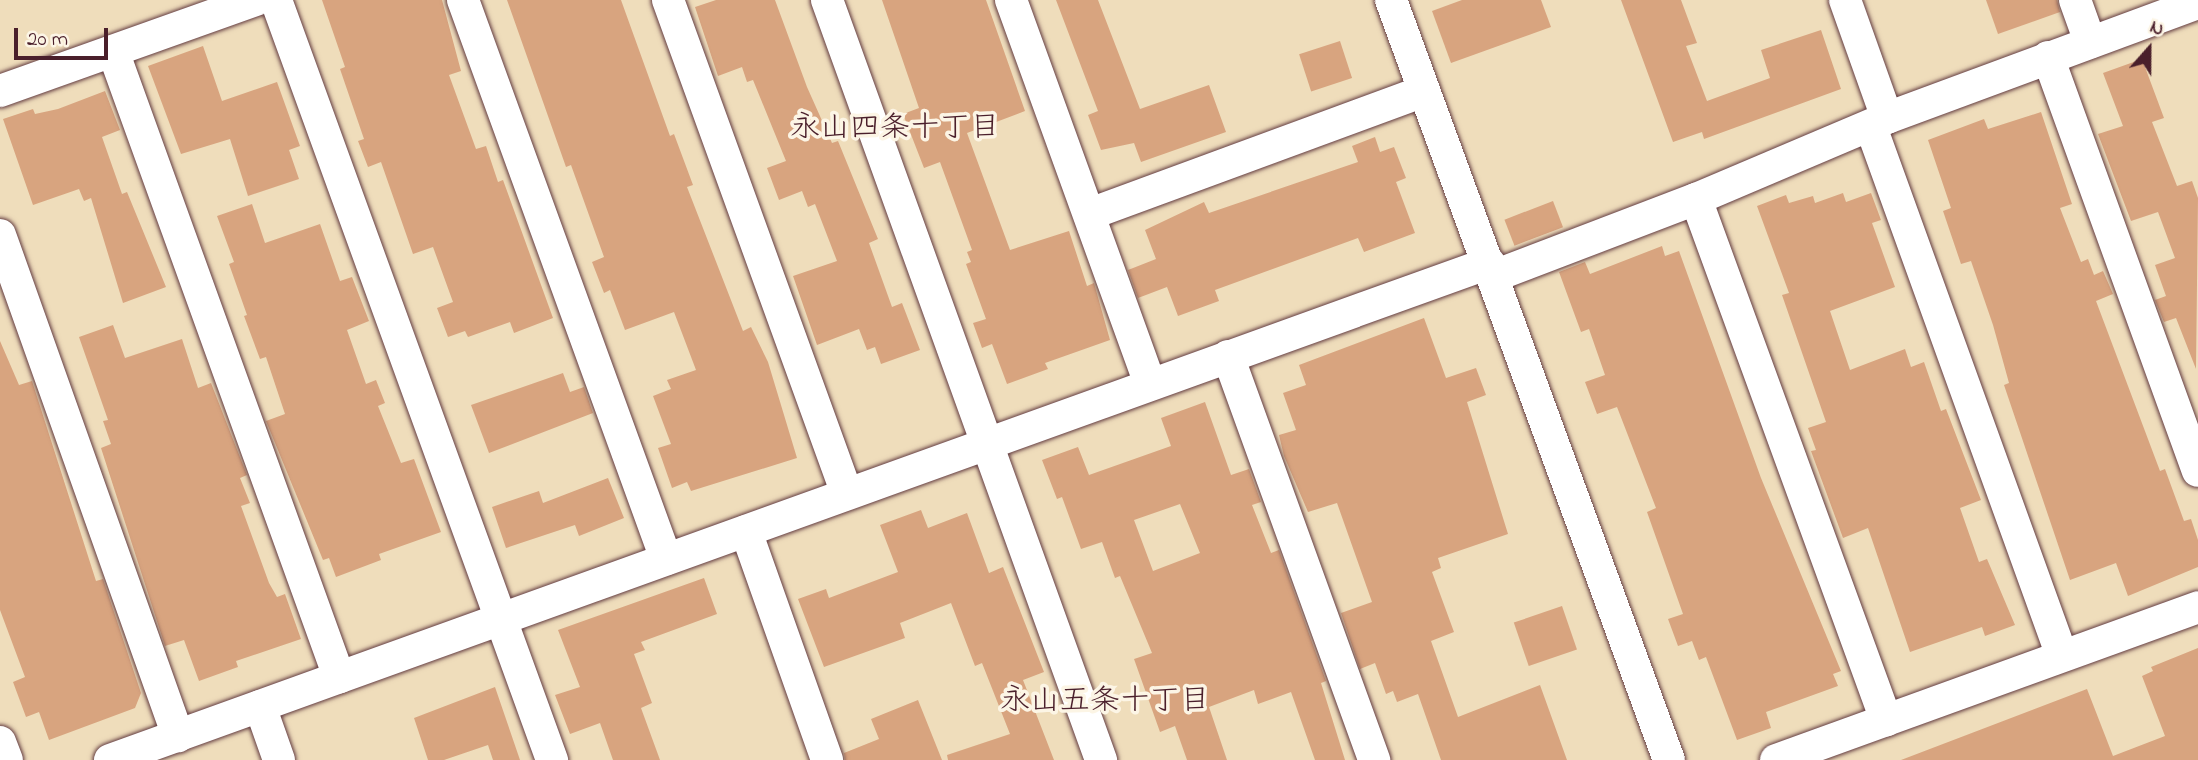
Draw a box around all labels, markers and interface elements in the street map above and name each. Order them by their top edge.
scale bar [18,14,112,58]
north arrow [2114,14,2184,84]
text: N [2146,14,2168,44]
text: 20 m [27,25,68,55]
district label: 永山四条十丁目 [790,111,1000,147]
district label: 永山五条十丁目 [1000,684,1210,720]

